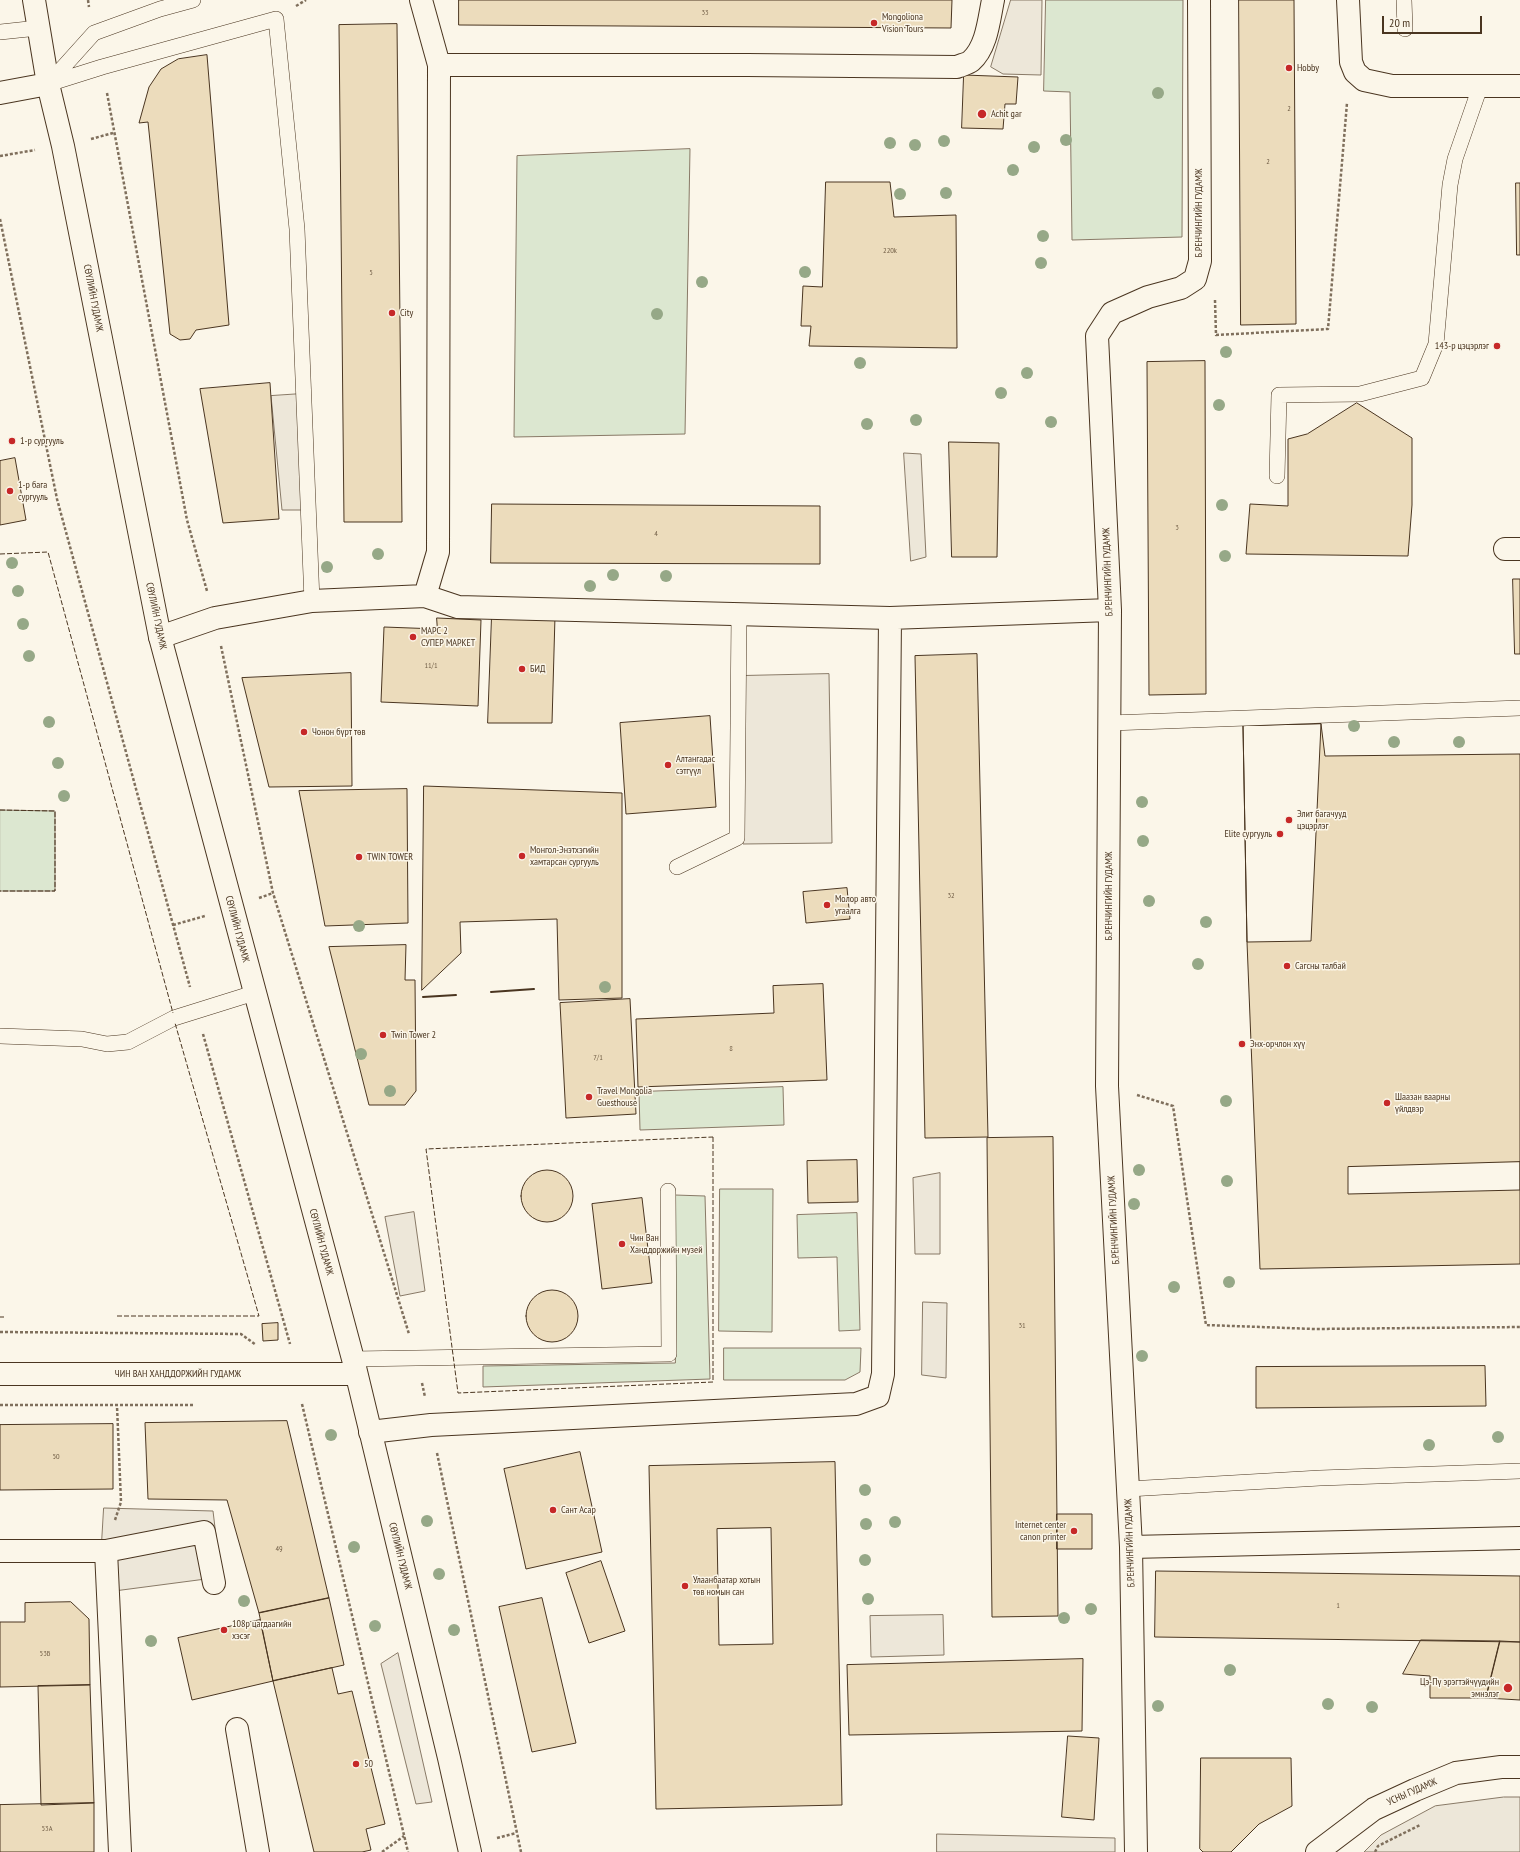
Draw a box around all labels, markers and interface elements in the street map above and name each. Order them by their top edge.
house number: 33 [701,8,709,18]
scale bar [1384,8,1484,34]
place label: Mongoliona Vision Tours [882,11,923,34]
text: 20 m [1389,15,1410,30]
marker: Mongoliona Vision Tours [869,18,879,28]
place label: Hobby [1297,62,1319,74]
marker: Hobby [1284,63,1294,73]
house number: 2 [1287,104,1291,114]
marker: Achit gar [976,108,988,120]
place label: Achit gar [991,108,1022,120]
house number: 2 [1266,157,1270,167]
street label: Б.РЕНЧИНГИЙН ГУДАМЖ [1193,169,1205,257]
house number: 220k [883,246,897,256]
street label: СӨҮЛИЙН ГУДАМЖ [81,263,105,333]
house number: 5 [369,268,373,278]
place label: City [400,307,413,319]
marker: City [387,308,397,318]
place label: 143-р цэцэрлэг [1435,340,1489,352]
marker: 143-р цэцэрлэг [1492,341,1502,351]
place label: 1-р сургууль [20,435,64,447]
marker: 1-р сургууль [7,436,17,446]
place label: 1-р бага сургууль [18,479,48,502]
marker: 1-р бага сургууль [5,486,15,496]
house number: 3 [1175,523,1179,533]
street label: Б.РЕНЧИНГИЙН ГУДАМЖ [1100,527,1116,617]
house number: 4 [654,529,658,539]
street label: СӨҮЛИЙН ГУДАМЖ [143,581,169,651]
place label: МАРС 2 СУПЕР МАРКЕТ [421,625,475,648]
marker: МАРС 2 СУПЕР МАРКЕТ [408,632,418,642]
house number: 11/1 [424,661,438,671]
place label: БИД [530,663,545,675]
marker: БИД [517,664,527,674]
place label: Чонон бүрт төв [312,726,365,738]
marker: Чонон бүрт төв [299,727,309,737]
place label: Алтангадас сэтгүүл [676,753,715,776]
marker: Алтангадас сэтгүүл [663,760,673,770]
place label: Элит багачууд цэцэрлэг [1297,808,1346,832]
marker: Элит багачууд цэцэрлэг [1284,815,1294,825]
place label: Elite сургууль [1224,828,1272,840]
marker: Elite сургууль [1275,829,1285,839]
place label: Монгол-Энэтхэгийн хамтарсан сургууль [530,844,599,868]
place label: TWIN TOWER [367,851,413,863]
marker: Монгол-Энэтхэгийн хамтарсан сургууль [517,851,527,861]
marker: TWIN TOWER [354,852,364,862]
street label: Б.РЕНЧИНГИЙН ГУДАМЖ [1103,852,1115,940]
house number: 32 [947,891,955,901]
place label: Молор авто угаалга [835,893,876,916]
street label: СӨҮЛИЙН ГУДАМЖ [222,894,252,964]
marker: Молор авто угаалга [822,900,832,910]
place label: Сагсны талбай [1295,960,1346,972]
marker: Сагсны талбай [1282,961,1292,971]
place label: Twin Tower 2 [391,1029,436,1041]
marker: Twin Tower 2 [378,1030,388,1040]
place label: Энх-орчлон хүү [1250,1038,1305,1050]
marker: Энх-орчлон хүү [1237,1039,1247,1049]
house number: 8 [729,1044,733,1054]
house number: 7/1 [593,1053,603,1063]
place label: Travel Mongolia Guesthouse [597,1085,652,1108]
place label: Шаазан ваарны үйлдвэр [1395,1091,1450,1114]
marker: Travel Mongolia Guesthouse [584,1092,594,1102]
marker: Шаазан ваарны үйлдвэр [1382,1098,1392,1108]
street label: Б.РЕНЧИНГИЙН ГУДАМЖ [1106,1175,1122,1265]
street label: СӨҮЛИЙН ГУДАМЖ [306,1207,336,1277]
place label: Чин Ван Ханддоржийн музей [630,1232,703,1256]
marker: Чин Ван Ханддоржийн музей [617,1239,627,1249]
house number: 31 [1018,1321,1026,1331]
street label: ЧИН ВАН ХАНДДОРЖИЙН ГУДАМЖ [115,1368,241,1380]
house number: 50 [52,1452,60,1462]
street label: Б.РЕНЧИНГИЙН ГУДАМЖ [1122,1498,1138,1588]
place label: Сант Асар [561,1504,596,1516]
marker: Сант Асар [548,1505,558,1515]
place label: Internet center canon printer [1015,1519,1066,1542]
street label: СӨҮЛИЙН ГУДАМЖ [386,1521,414,1591]
marker: Internet center canon printer [1069,1526,1079,1536]
house number: 49 [275,1544,283,1554]
place label: Улаанбаатар хотын төв номын сан [693,1574,760,1598]
marker: Улаанбаатар хотын төв номын сан [680,1581,690,1591]
house number: 1 [1336,1601,1340,1611]
place label: 108р цагдаагийн хэсэг [232,1618,292,1642]
marker: 108р цагдаагийн хэсэг [219,1625,229,1635]
house number: 53Б [40,1649,50,1659]
place label: Цэ-Пү эрэгтэйчүүдийн эмнэлэг [1420,1676,1499,1700]
marker: Цэ-Пү эрэгтэйчүүдийн эмнэлэг [1502,1682,1514,1694]
place label: 50 [364,1758,373,1770]
marker: 50 [351,1759,361,1769]
street label: УСНЫ ГУДАМЖ [1385,1776,1439,1808]
house number: 53А [42,1824,52,1834]

